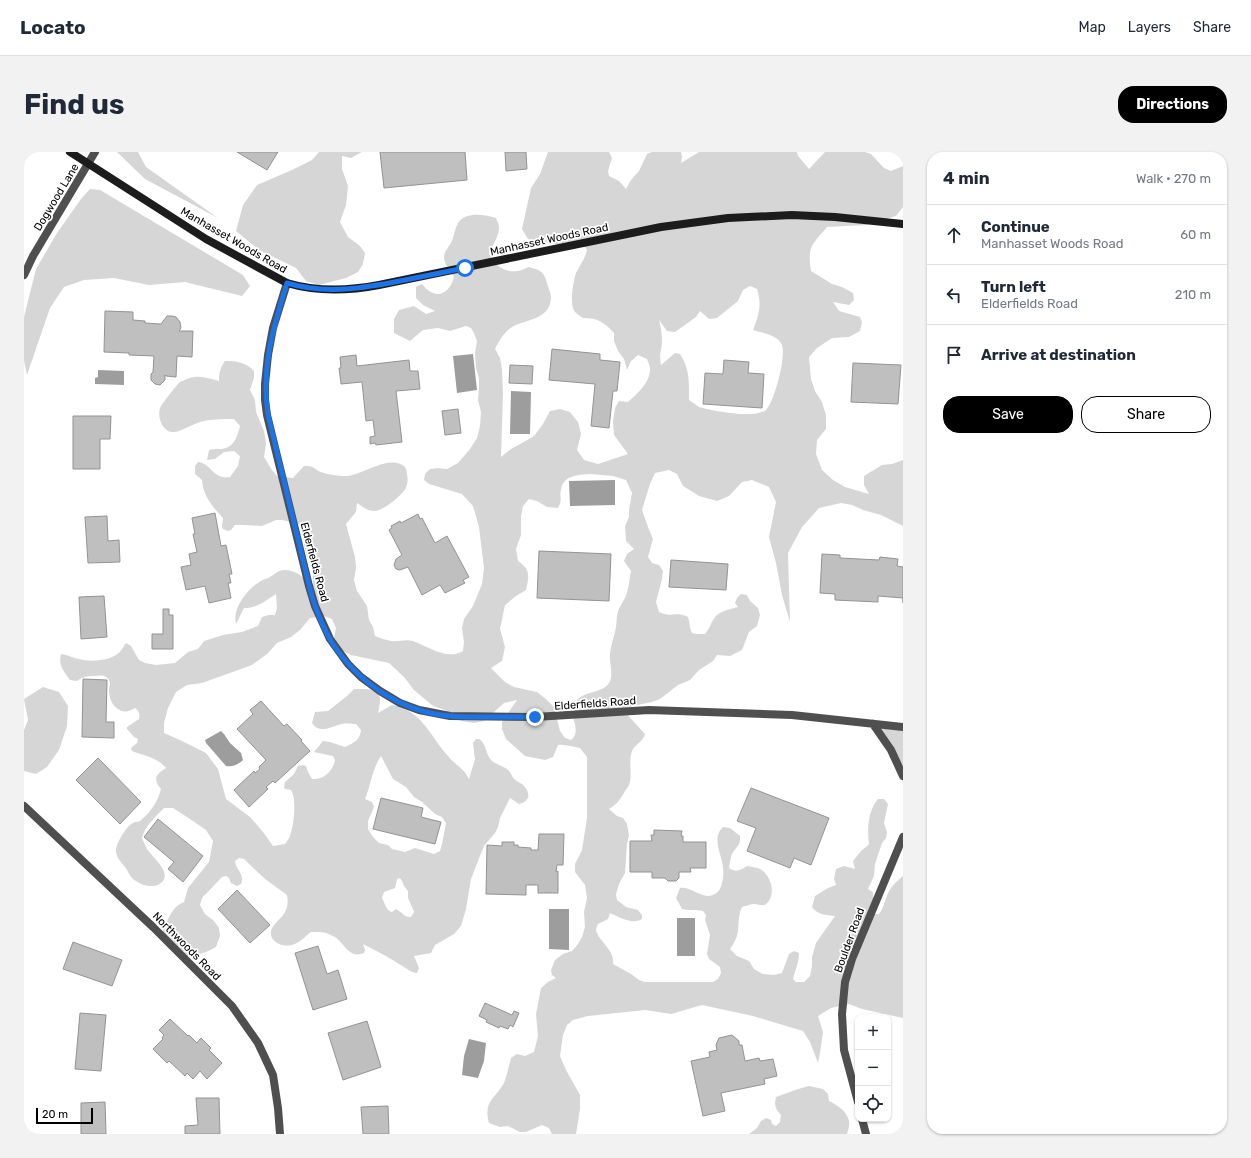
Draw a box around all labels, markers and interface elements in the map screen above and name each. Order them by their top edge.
text: Locato [20,16,86,39]
text: Map [1079,19,1106,36]
text: Layers [1128,19,1171,36]
text: Share [1193,19,1231,36]
button: Directions [1118,86,1227,123]
text: Find us [24,88,124,121]
street label: Dogwood Lane [31,161,82,233]
text: 4 min [943,168,990,188]
text: Walk · 270 m [1136,171,1211,186]
street label: Manhasset Woods Road [178,205,289,276]
text: Continue [981,218,1050,236]
street label: Manhasset Woods Road [489,221,609,258]
icon: ahead [943,224,965,246]
text: 60 m [1180,227,1211,242]
text: Manhasset Woods Road [981,236,1123,251]
route start [456,259,474,277]
text: Turn left [981,278,1046,296]
icon: left [943,284,965,306]
text: 210 m [1175,287,1211,302]
text: Elderfields Road [981,296,1078,311]
icon: arrive [943,344,965,366]
text: Arrive at destination [981,346,1136,364]
button: Save [943,396,1073,433]
button: Share [1081,396,1211,433]
street label: Elderfields Road [298,521,331,603]
street label: Elderfields Road [554,694,636,713]
route end [526,708,544,726]
street label: Boulder Road [832,906,867,975]
street label: Northwoods Road [150,909,224,983]
map controls [855,1014,891,1122]
button: + [855,1014,891,1050]
button: − [855,1050,891,1086]
button: locate [855,1086,891,1122]
scale bar [36,1106,93,1125]
text: 20 m [42,1108,68,1121]

